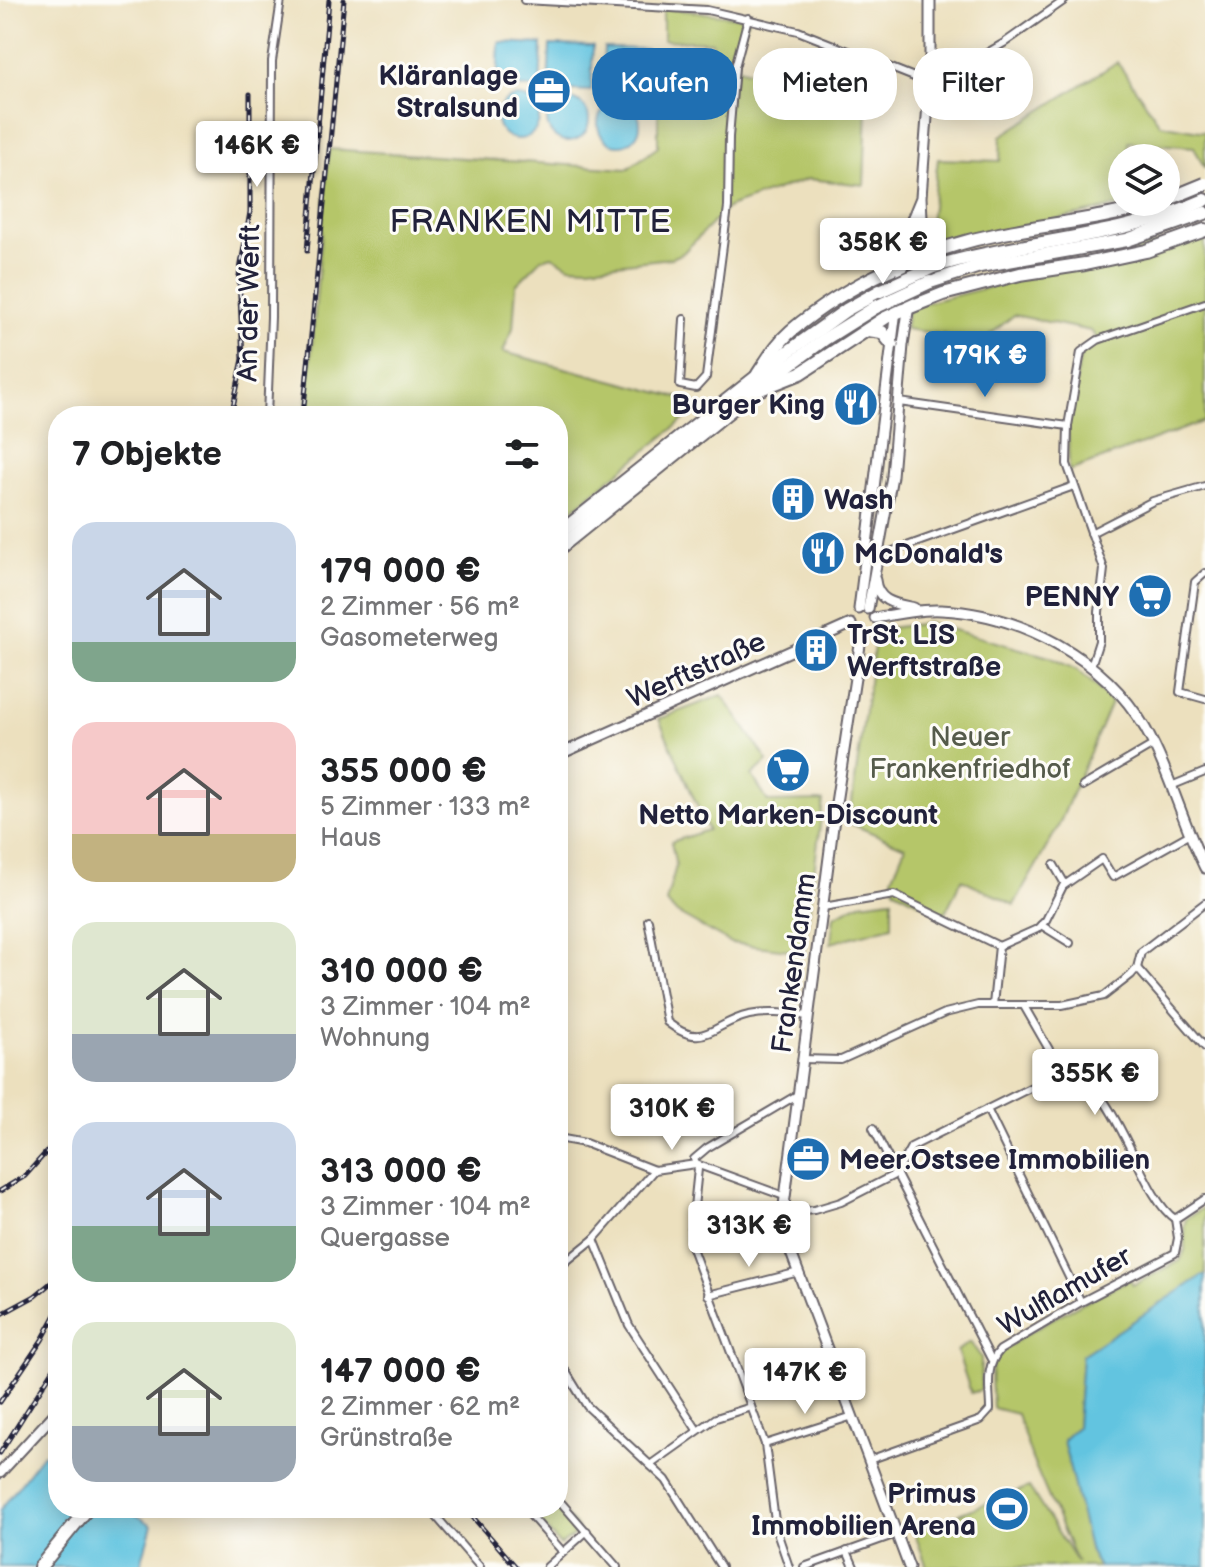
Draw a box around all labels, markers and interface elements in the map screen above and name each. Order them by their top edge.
chip: Kaufen [592,48,737,120]
chip: Mieten [753,48,897,120]
chip: Filter [913,48,1033,120]
place label: Kläranlage Stralsund [379,60,518,125]
office icon: Kläranlage Stralsund [525,67,573,115]
pin: 146K € [192,121,322,189]
text: 146K € [214,131,300,162]
map controls [1108,144,1180,216]
button: layers [1108,144,1180,216]
district label: FRANKEN MITTE [390,203,672,242]
pin: 358K € [818,218,948,286]
street label: An der Werft [232,224,267,382]
text: 358K € [838,228,928,259]
pin: 179K € [920,331,1050,399]
text: 179K € [943,341,1027,372]
restaurant icon: Burger King [832,380,880,428]
place label: Burger King [672,389,825,422]
icon: filters [500,432,544,476]
text: 7 Objekte [72,434,222,475]
building icon: Wash [769,475,817,523]
place label: Wash [824,484,894,517]
restaurant icon: McDonald's [799,529,847,577]
place label: McDonald's [854,538,1003,571]
text: 179 000 € [320,551,481,592]
icon: home [136,554,232,650]
supermarket icon: PENNY [1126,572,1174,620]
place label: PENNY [1025,581,1120,614]
text: 2 Zimmer · 56 m² [320,592,520,623]
place label: TrSt. LIS Werftstraße [847,619,1001,684]
text: Gasometerweg [320,623,498,654]
street label: Werftstraße [622,625,771,715]
building icon: TrSt. LIS Werftstraße [792,626,840,674]
park label: Neuer Frankenfriedhof [869,721,1071,786]
supermarket icon: Netto Marken-Discount [764,746,812,794]
text: 355 000 € [320,751,487,792]
icon: home [136,754,232,850]
text: 5 Zimmer · 133 m² [320,792,531,823]
place label: Netto Marken-Discount [638,799,938,832]
text: Haus [320,823,381,854]
street label: Frankendamm [765,871,823,1055]
text: 310 000 € [320,951,483,992]
icon: home [136,954,232,1050]
text: 3 Zimmer · 104 m² [320,992,531,1023]
text: Wohnung [320,1023,430,1054]
pin: 355K € [1030,1049,1160,1117]
text: 355K € [1050,1059,1140,1090]
pin: 310K € [607,1084,737,1152]
text: 310K € [629,1094,715,1125]
office icon: Meer.Ostsee Immobilien [784,1135,832,1183]
place label: Meer.Ostsee Immobilien [839,1144,1150,1177]
text: 313 000 € [320,1151,482,1192]
icon: home [136,1154,232,1250]
text: 3 Zimmer · 104 m² [320,1192,531,1223]
pin: 313K € [684,1201,814,1269]
text: 313K € [706,1211,792,1242]
text: Quergasse [320,1223,450,1254]
street label: Wulflamufer [992,1239,1138,1343]
pin: 147K € [740,1348,870,1416]
text: 147 000 € [320,1351,481,1392]
icon: home [136,1354,232,1450]
text: 147K € [763,1358,847,1389]
text: 2 Zimmer · 62 m² [320,1392,520,1423]
text: Grünstraße [320,1423,453,1454]
place label: Primus Immobilien Arena [751,1478,976,1543]
sports icon: Primus Immobilien Arena [983,1485,1031,1533]

